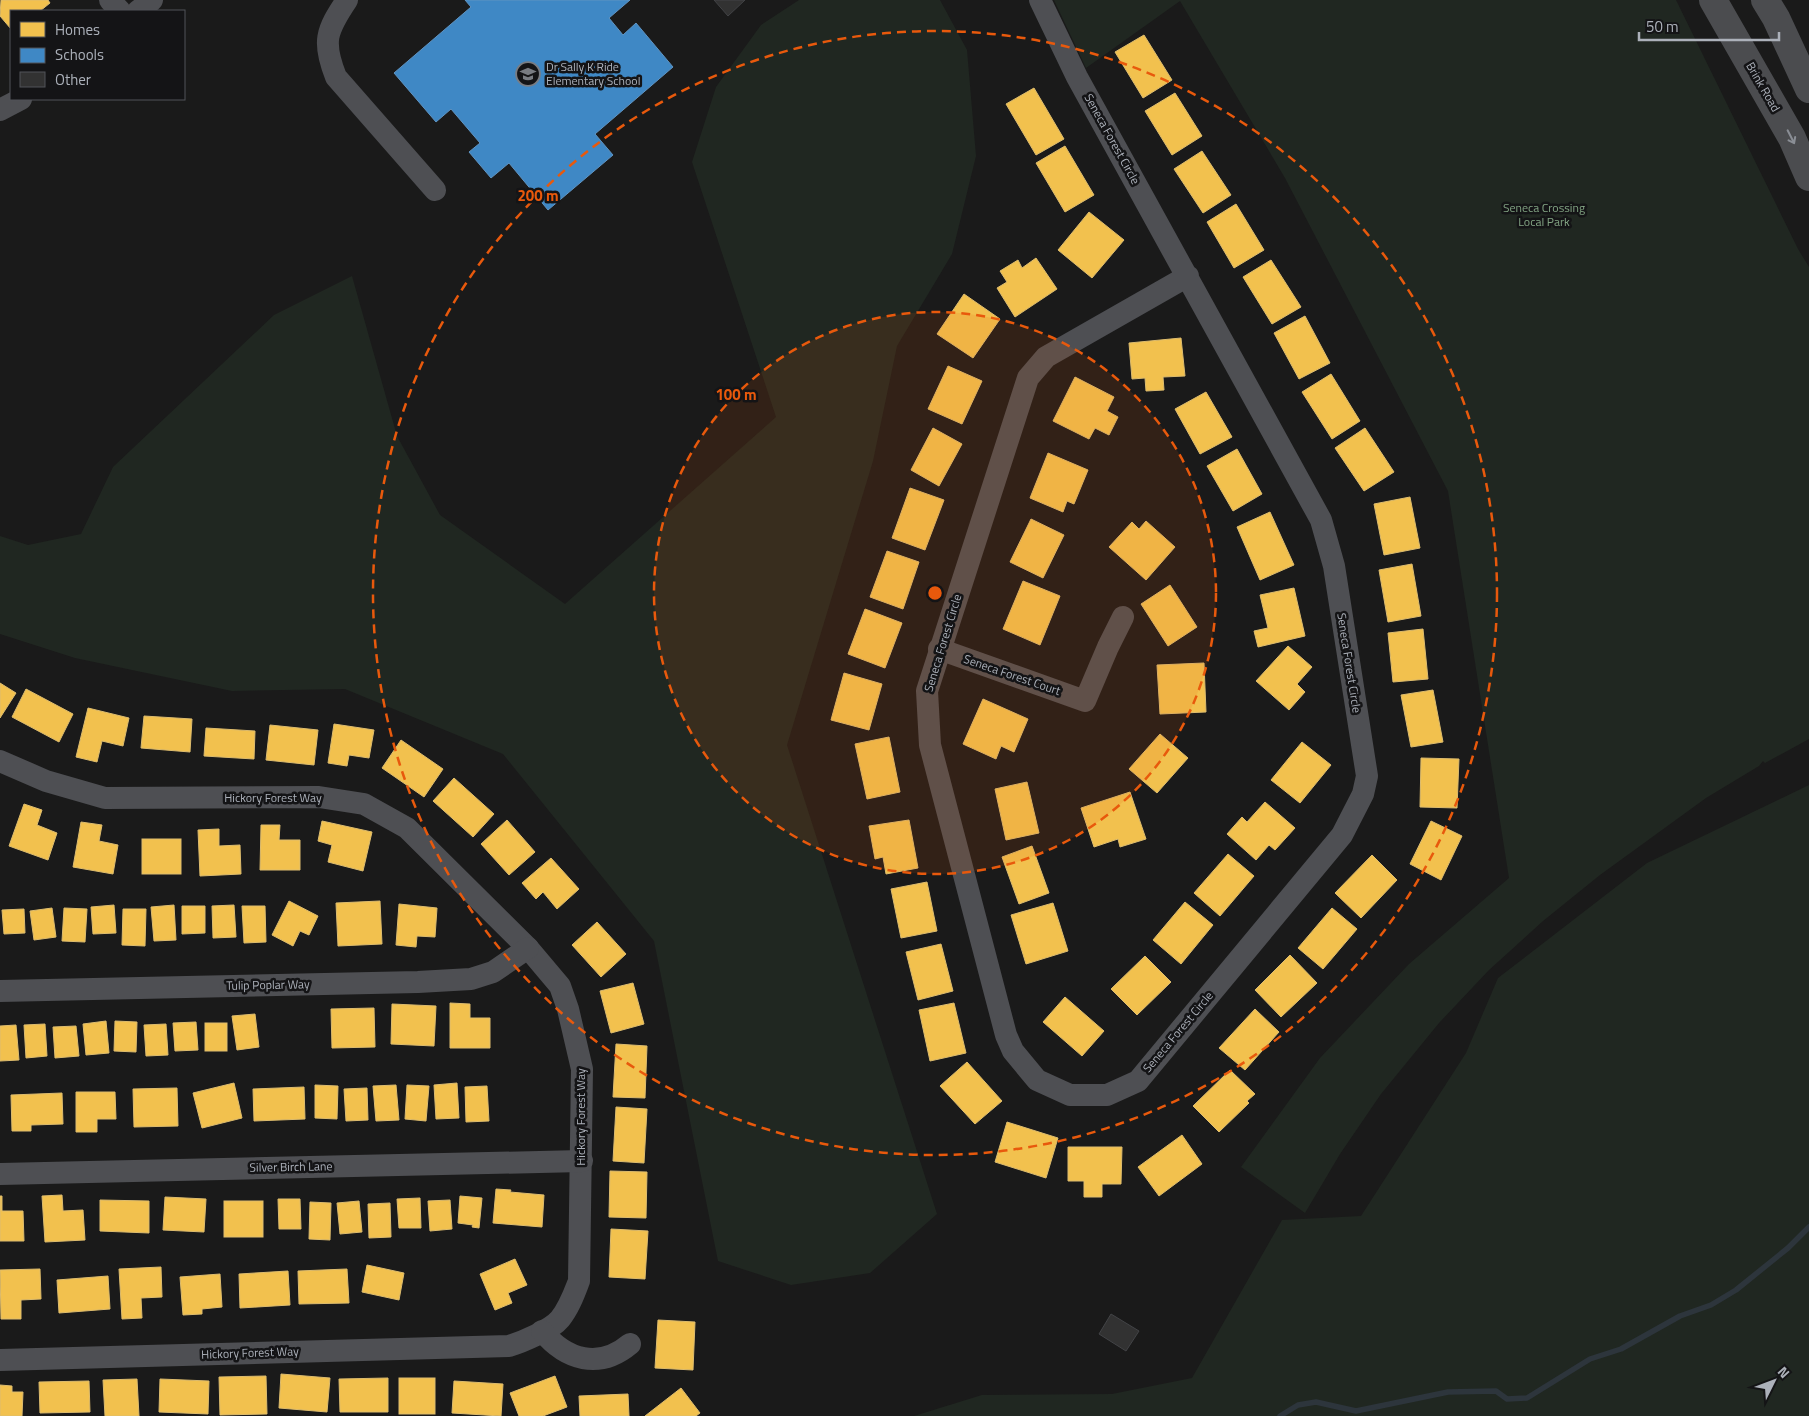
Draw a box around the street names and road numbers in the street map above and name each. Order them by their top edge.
street label: Brink Road [1741,58,1785,115]
street label: Seneca Forest Circle [1080,90,1145,188]
street label: Seneca Forest Circle [919,592,966,694]
street label: Seneca Forest Circle [1332,611,1367,714]
street label: Seneca Forest Court [961,649,1064,700]
street label: Hickory Forest Way [224,788,322,807]
street label: Tulip Poplar Way [226,974,310,995]
street label: Seneca Forest Circle [1138,987,1217,1077]
street label: Hickory Forest Way [571,1068,590,1166]
street label: Silver Birch Lane [249,1156,333,1177]
street label: Hickory Forest Way [201,1341,299,1364]

